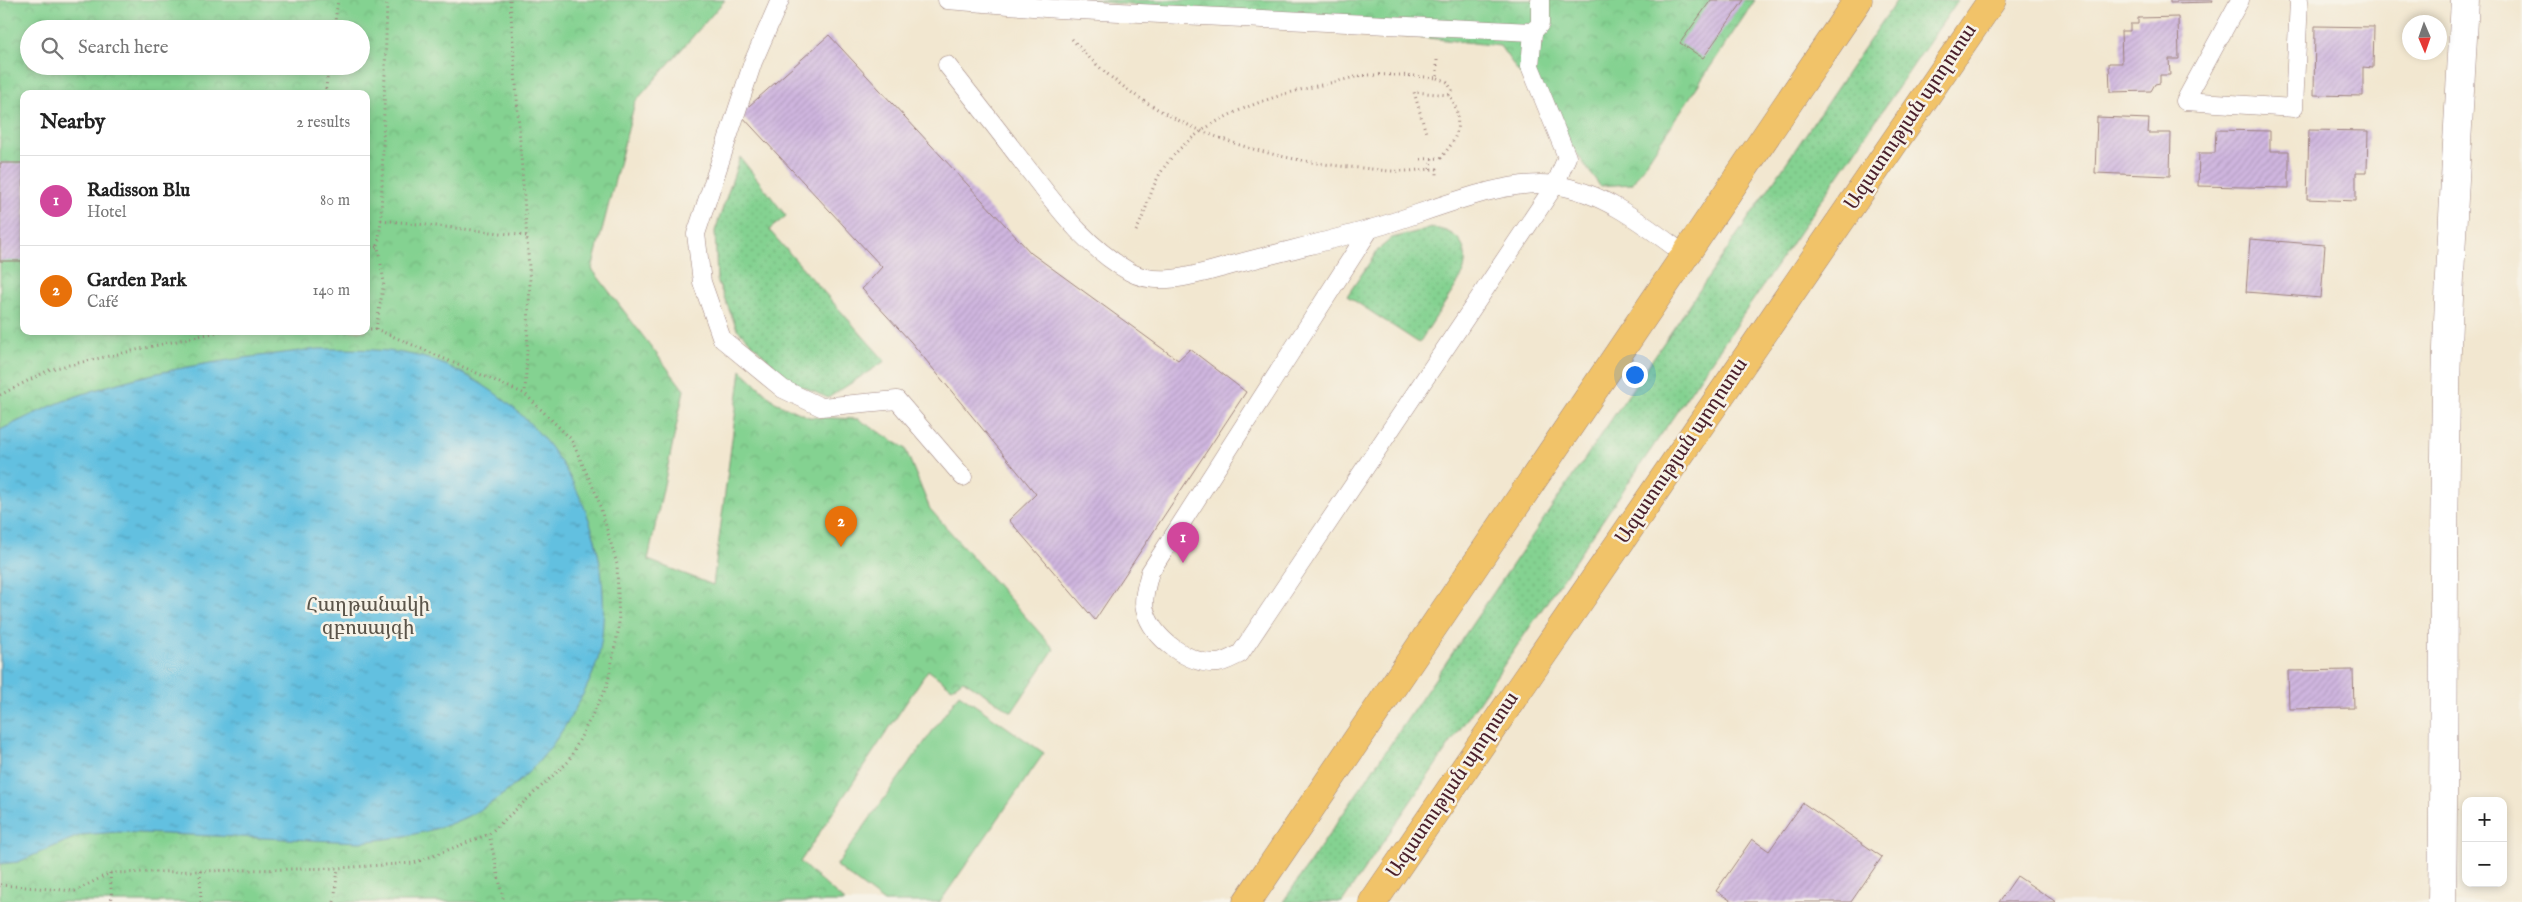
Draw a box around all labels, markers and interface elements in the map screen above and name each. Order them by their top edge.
north arrow [2402,15,2447,60]
street label: Ազատության պողոտա [1839,19,1983,215]
search box [20,20,370,75]
icon: search [38,34,66,62]
text: Search here [78,36,169,60]
text: Nearby [40,109,105,136]
text: 2 results [296,113,350,133]
text: Radisson Blu [87,179,190,203]
text: 1 [53,191,59,211]
text: 80 m [320,191,350,211]
text: Hotel [87,203,126,223]
text: Garden Park [87,269,187,293]
text: 2 [52,281,60,301]
text: 140 m [312,281,350,301]
text: Café [87,293,118,313]
street label: Ազատության պողոտա [1610,353,1754,549]
your location [1622,362,1648,388]
pin: 2 [825,506,857,547]
pin: 1 [1167,522,1199,563]
park label: Հաղթանակի զբոսայգի [306,593,430,641]
street label: Ազատության պողոտա [1381,687,1525,883]
map controls [2462,797,2507,887]
button: + [2462,797,2507,842]
button: − [2462,842,2507,887]

